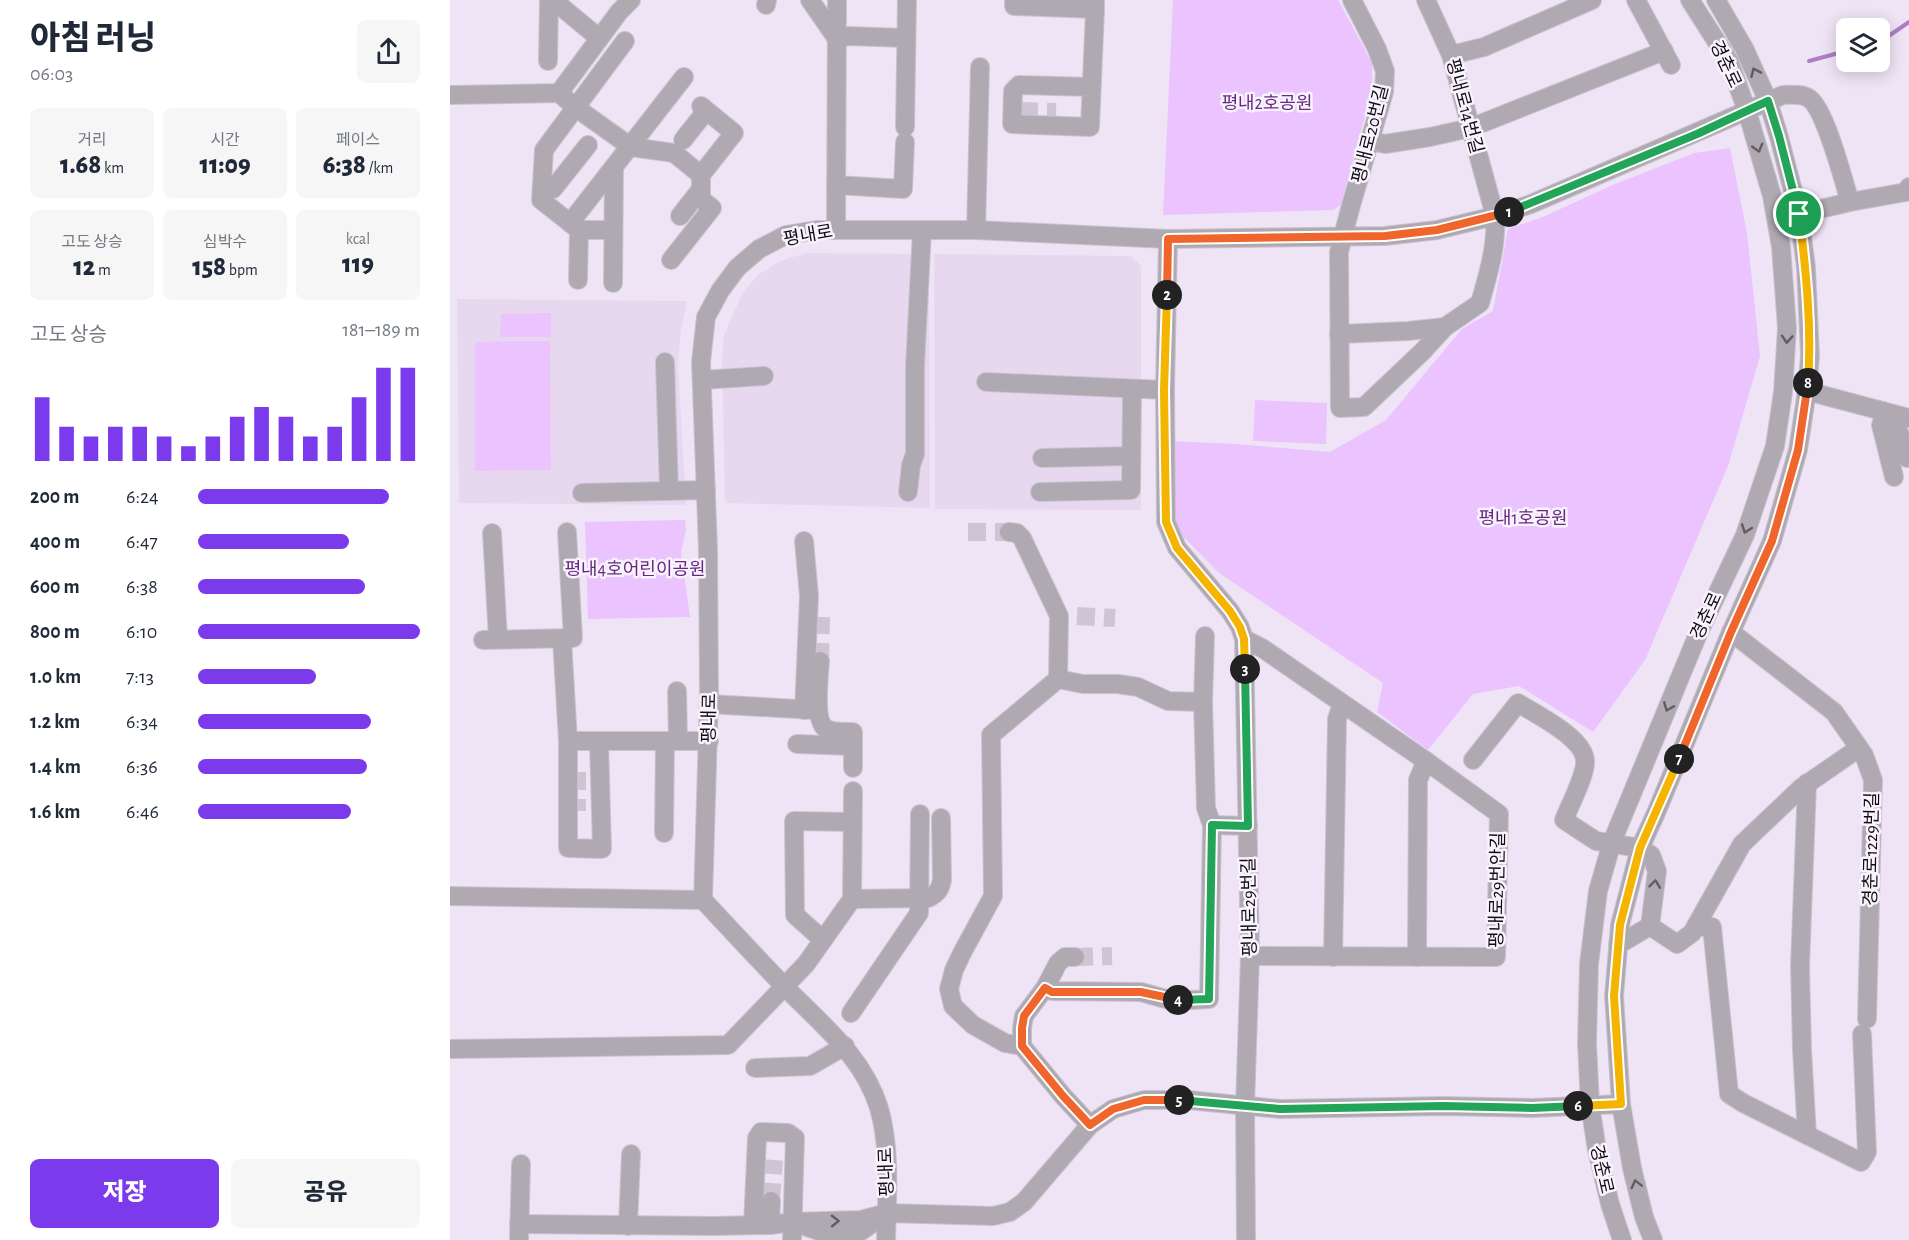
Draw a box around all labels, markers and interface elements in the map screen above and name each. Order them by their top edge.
map controls [1836,18,1890,72]
button: layers [1836,18,1890,72]
button: share [357,20,420,83]
text: 아침 러닝 [30,23,156,56]
street label: 경춘로 [1706,38,1745,91]
street label: 평내로14번길 [1443,57,1486,156]
text: 06:03 [30,64,73,84]
one-way arrow [1750,68,1762,79]
street label: 평내로20번길 [1349,83,1392,185]
park label: 평내2호공원 [1222,94,1313,113]
text: 거리 [77,132,107,148]
text: 시간 [210,132,240,148]
text: 페이스 [336,132,380,148]
one-way arrow [1751,142,1763,152]
text: 1.68 [60,152,101,178]
text: 11:09 [199,152,251,178]
text: 6:38 [323,152,366,178]
text: km [101,160,124,176]
text: /km [366,160,393,176]
pin [1773,188,1824,239]
pin: 1 [1494,197,1524,227]
icon: arrive [1782,197,1815,230]
text: 1 [1506,204,1512,220]
street label: 평내로 [782,222,834,249]
text: kcal [346,231,370,247]
text: 고도 상승 [61,234,123,250]
text: 심박수 [203,234,247,250]
text: 119 [342,251,374,277]
text: 12 [73,254,95,280]
text: 158 [192,254,226,280]
text: m [95,262,111,278]
text: bpm [226,262,258,278]
pin: 2 [1152,280,1182,310]
text: 2 [1163,287,1171,303]
text: 181–189 m [342,320,420,340]
text: 고도 상승 [30,325,107,345]
one-way arrow [1780,335,1793,344]
pin: 8 [1793,368,1823,398]
text: 8 [1804,375,1812,391]
text: 200 m [30,487,79,507]
text: 6:24 [126,487,159,507]
park label: 평내1호공원 [1479,509,1568,528]
one-way arrow [1741,523,1754,534]
text: 400 m [30,532,80,552]
text: 6:47 [126,532,158,552]
park label: 평내4호어린이공원 [564,559,706,579]
text: 600 m [30,577,80,597]
text: 6:38 [126,577,158,597]
street label: 경춘로 [1687,590,1726,643]
text: 800 m [30,622,80,642]
text: 6:10 [126,622,157,642]
pin: 3 [1230,654,1260,684]
text: 3 [1242,661,1248,677]
text: 1.0 km [30,667,81,687]
text: 7:13 [126,667,154,687]
street label: 평내로 [700,693,719,743]
one-way arrow [1663,701,1675,712]
text: 1.2 km [30,712,80,732]
text: 6:34 [126,712,158,732]
pin: 7 [1664,744,1694,774]
text: 7 [1676,751,1682,767]
text: 1.4 km [30,757,81,777]
text: 6:36 [126,757,158,777]
street label: 경춘로1229번길 [1861,792,1882,906]
text: 1.6 km [30,802,81,822]
text: 6:46 [126,802,159,822]
street label: 평내로29번안길 [1487,832,1508,948]
street label: 평내로29번길 [1239,857,1260,957]
one-way arrow [1649,879,1661,888]
pin: 4 [1163,985,1193,1015]
text: 4 [1174,992,1182,1008]
pin: 5 [1164,1085,1194,1115]
pin: 6 [1563,1091,1593,1121]
text: 5 [1176,1092,1182,1108]
text: 6 [1574,1098,1582,1114]
street label: 경춘로 [1587,1143,1616,1195]
street label: 평내로 [876,1147,897,1197]
button: 저장 [30,1159,219,1228]
button: 공유 [231,1159,420,1228]
one-way arrow [1630,1179,1643,1189]
one-way arrow [830,1215,839,1227]

